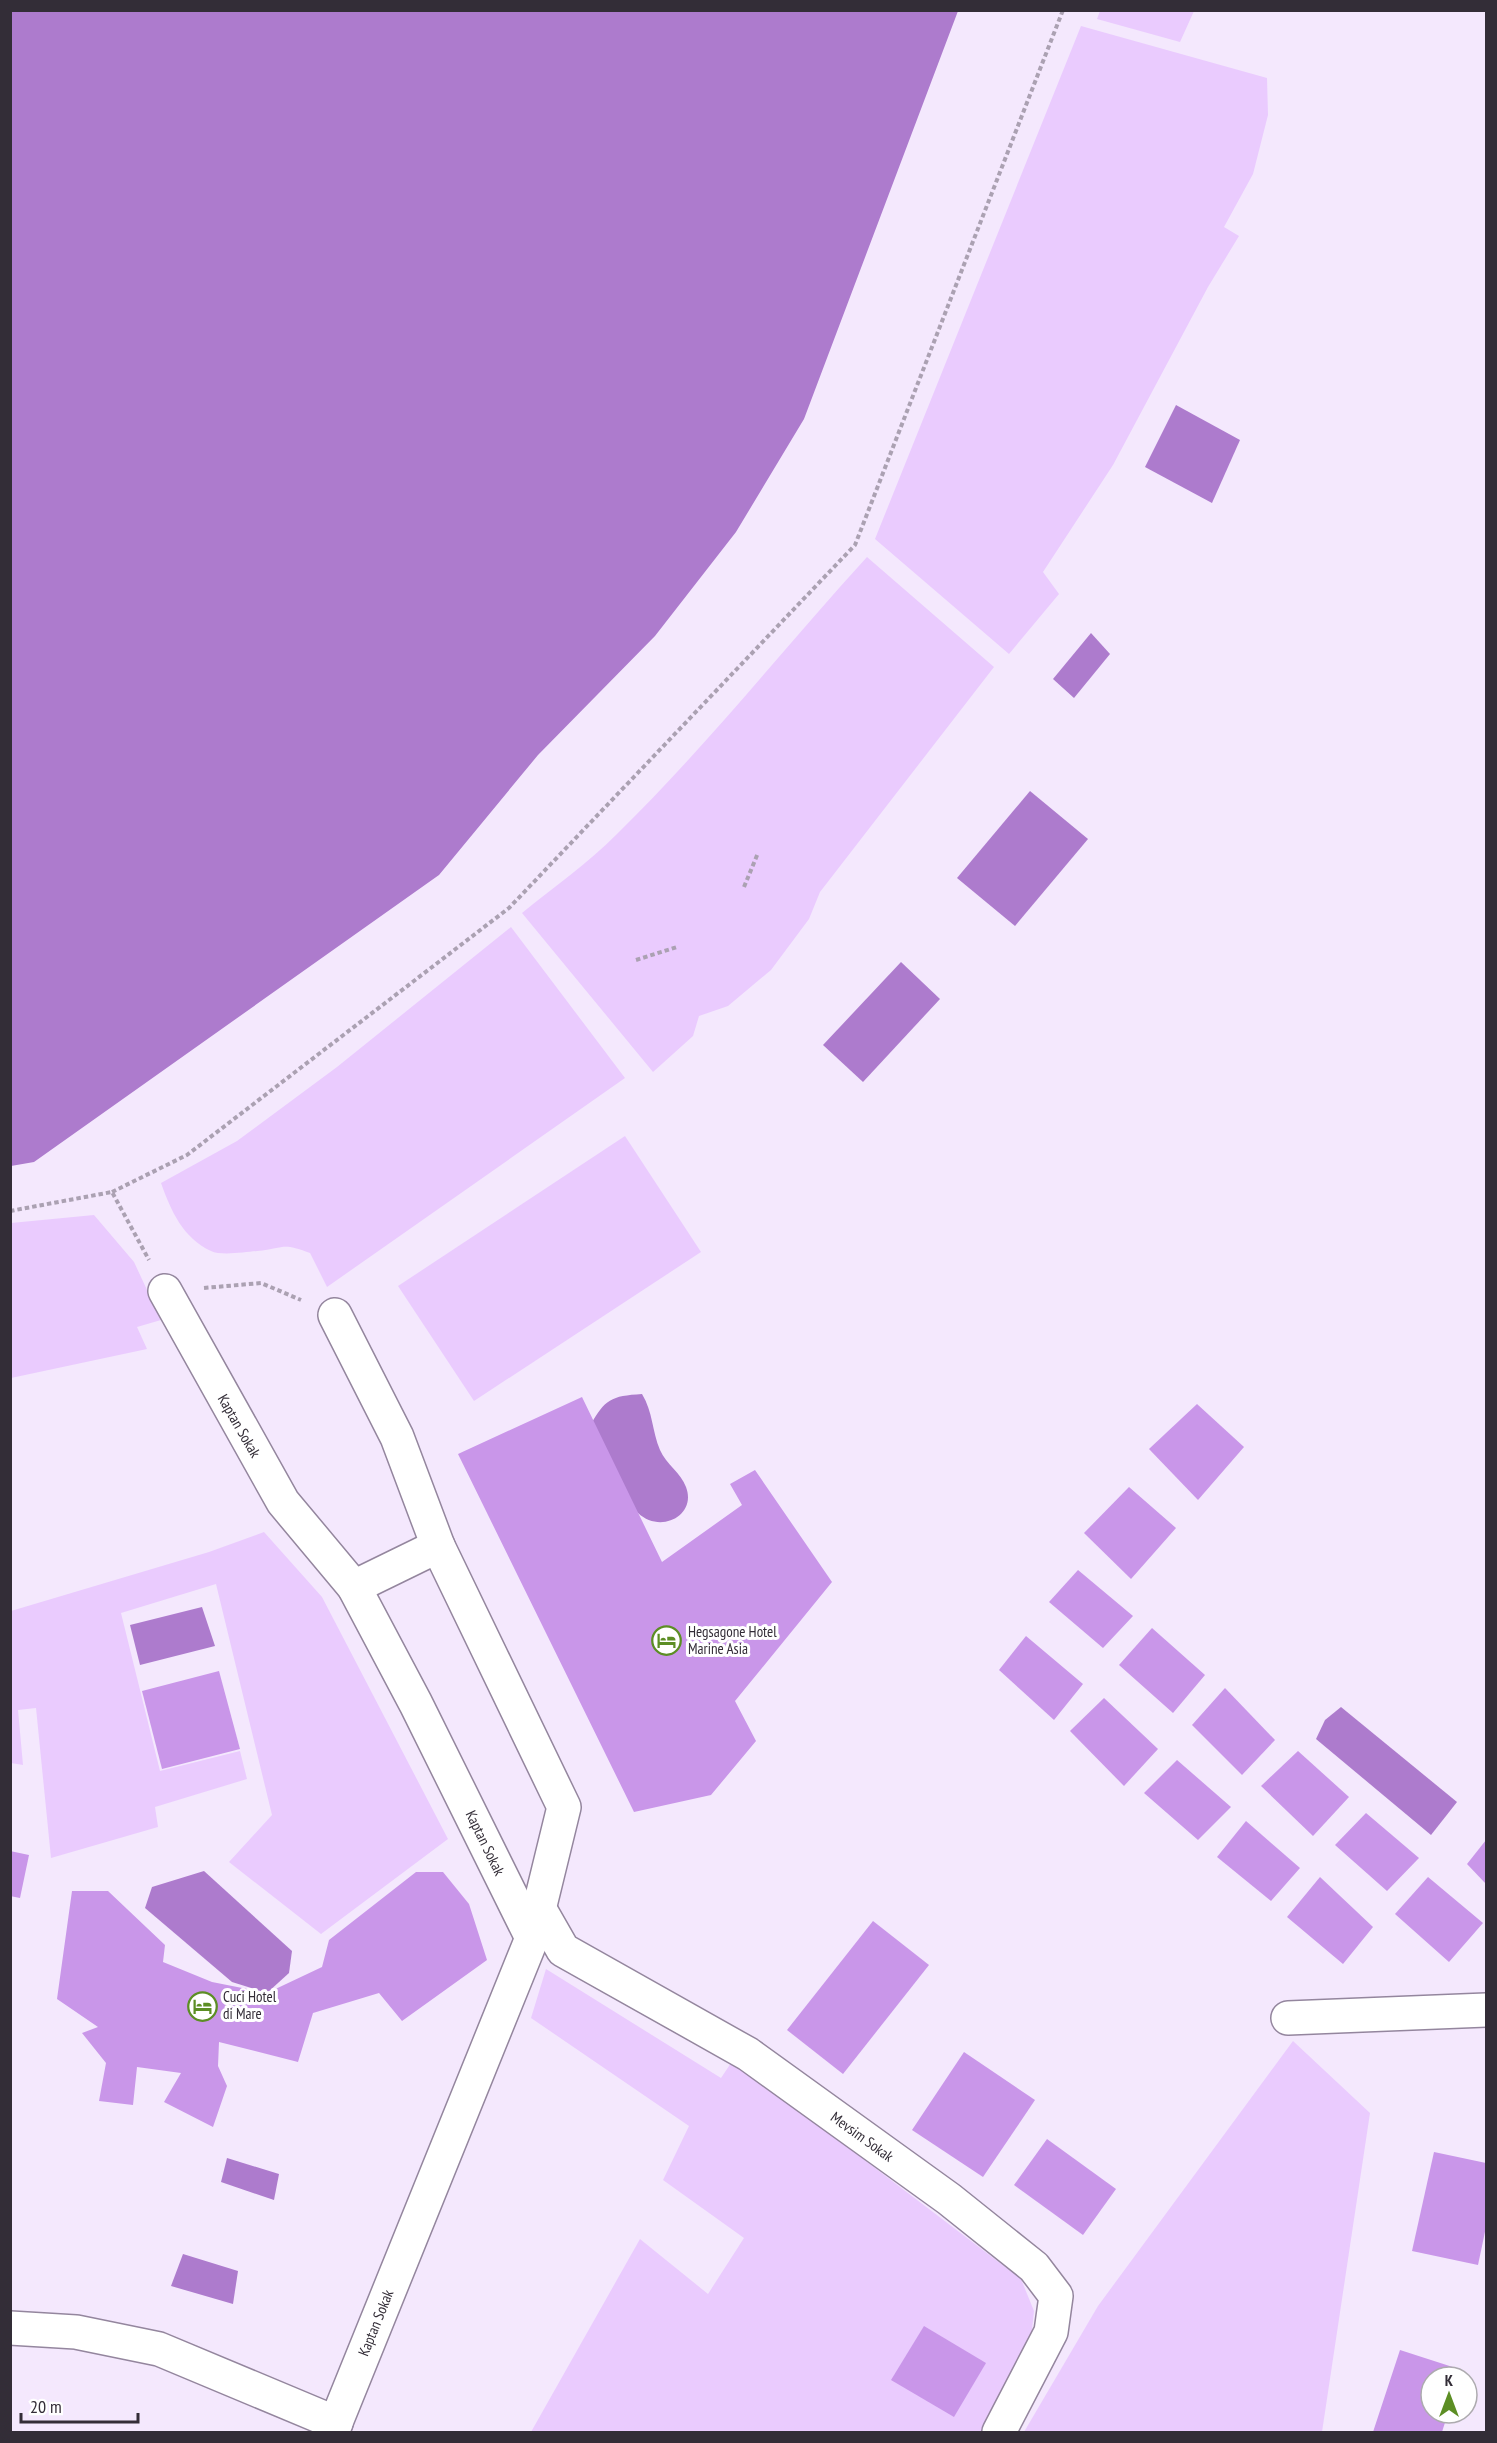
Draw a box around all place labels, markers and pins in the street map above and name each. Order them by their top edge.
place label: Hegsagone Hotel Marine Asia [688,1622,777,1658]
hotel icon: Hegsagone Hotel Marine Asia [651,1625,683,1657]
place label: Cuci Hotel di Mare [223,1987,277,2023]
hotel icon: Cuci Hotel di Mare [186,1990,218,2022]

